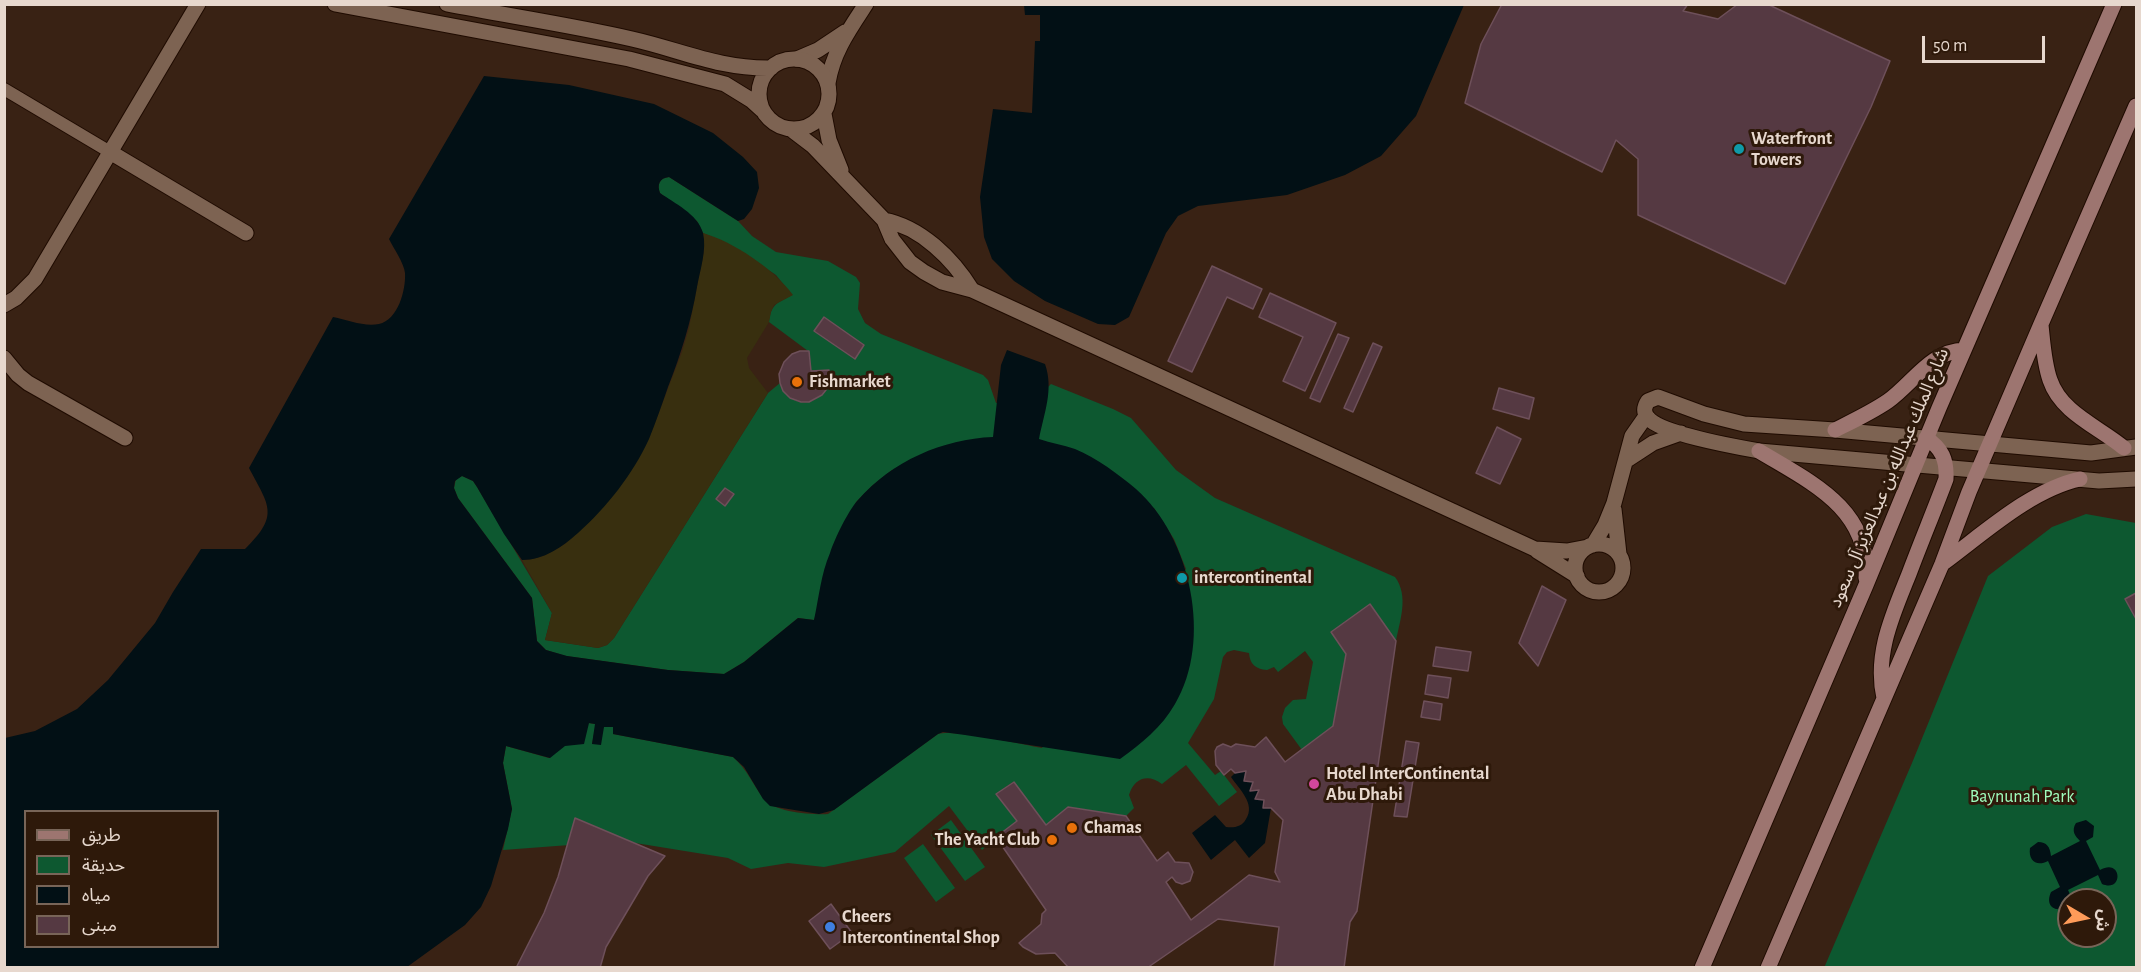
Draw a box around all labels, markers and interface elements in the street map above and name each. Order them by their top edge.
scale bar [1925,24,2048,62]
text: 50 m [1933,37,1967,55]
place label: Waterfront Towers [1751,128,1832,170]
marker: Waterfront Towers [1732,142,1746,156]
street label: شارع الملك عبدالله بن عبدالعزيز آل سعود [1824,345,1954,611]
place label: Fishmarket [809,371,891,393]
marker: Fishmarket [790,375,804,389]
place label: intercontinental [1194,567,1312,589]
marker: intercontinental [1175,571,1189,585]
place label: Hotel InterContinental Abu Dhabi [1326,763,1489,806]
marker: Hotel InterContinental Abu Dhabi [1307,777,1321,791]
park label: Baynunah Park [1970,786,2074,808]
legend [24,810,219,948]
place label: Chamas [1084,817,1142,839]
marker: Chamas [1065,821,1079,835]
text: طريق [82,827,121,845]
place label: The Yacht Club [934,829,1040,851]
marker: The Yacht Club [1045,833,1059,847]
text: حديقة [82,857,125,875]
text: مياه [82,887,111,905]
north arrow [2057,888,2117,948]
place label: Cheers Intercontinental Shop [842,906,1000,948]
text: ش [2093,908,2112,933]
text: مبنى [82,917,117,935]
marker: Cheers Intercontinental Shop [823,920,837,934]

